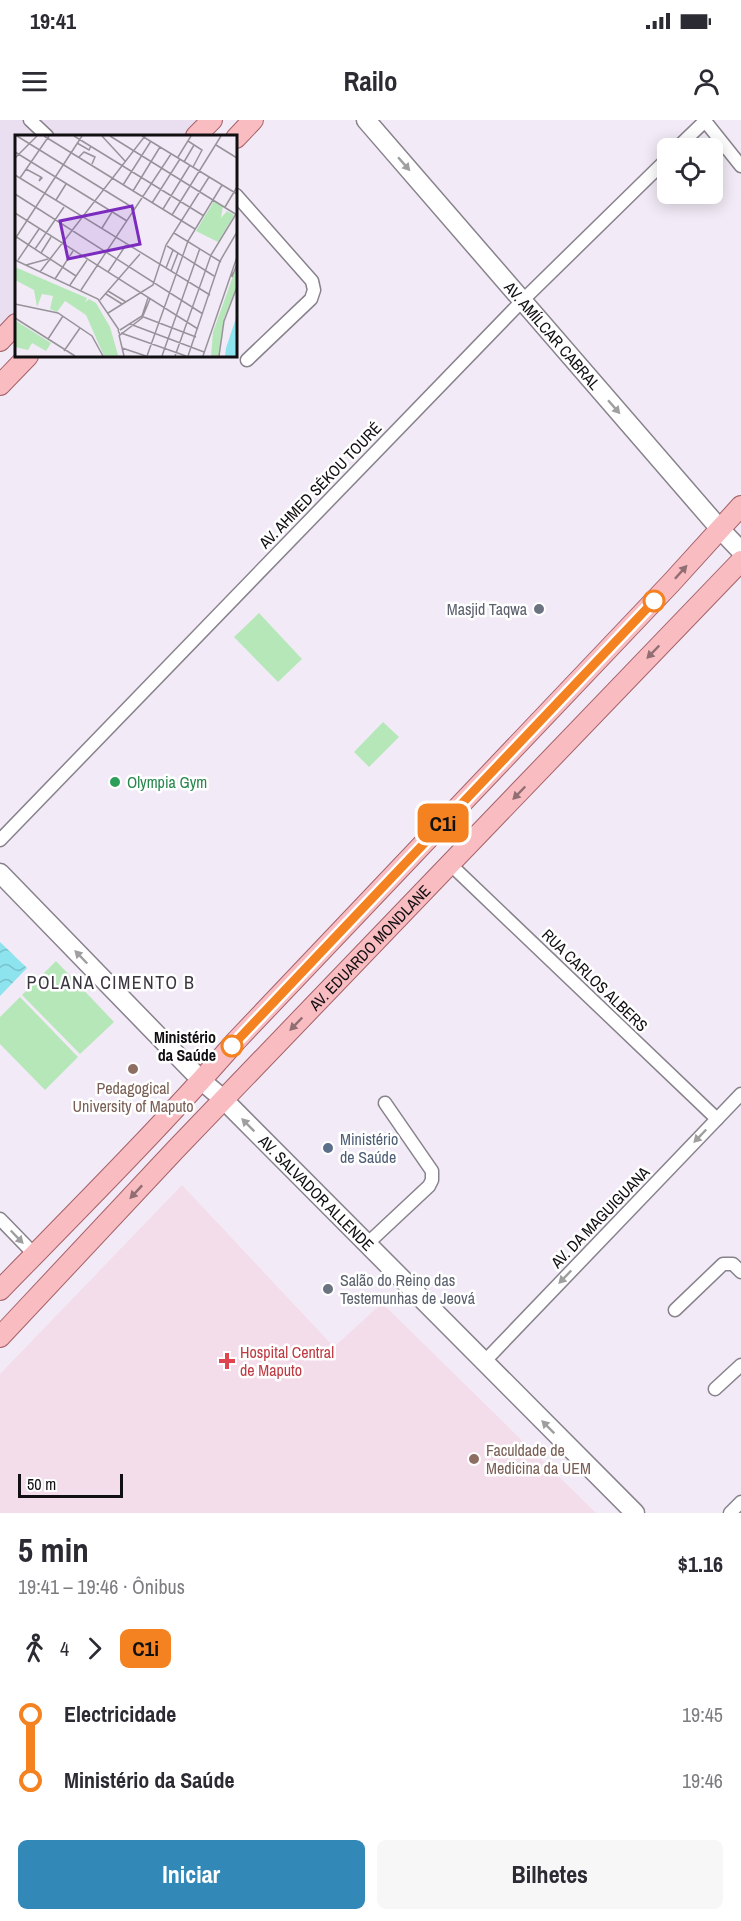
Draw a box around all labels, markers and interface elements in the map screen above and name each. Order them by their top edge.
text: 19:41 [30,6,76,36]
text: Railo [343,63,398,99]
icon: menu [18,65,51,98]
icon: person [690,65,723,98]
inset map [15,135,237,357]
map controls [657,138,723,204]
button: locate [657,138,723,204]
one-way arrow [397,156,410,171]
street label: AV. AMÍLCAR CABRAL [499,276,606,395]
one-way arrow [607,399,620,414]
street label: AV. AHMED SÉKOU TOURÉ [253,417,386,554]
one-way arrow [674,565,687,580]
unlabelled marker [643,590,665,612]
place label: Masjid Taqwa [447,598,528,620]
marker: Masjid Taqwa [532,602,546,616]
one-way arrow [647,645,661,659]
place label: Olympia Gym [127,771,207,793]
marker: Olympia Gym [108,775,122,789]
one-way arrow [512,786,526,801]
line badge: C1i [408,804,478,842]
text: C1i [430,809,456,838]
street label: AV. EDUARDO MONDLANE [303,880,435,1016]
street label: RUA CARLOS ALBERS [537,924,653,1036]
one-way arrow [75,950,89,964]
district label: POLANA CIMENTO B [27,970,195,995]
one-way arrow [289,1017,303,1032]
place label: Ministério da Saúde [154,1026,216,1066]
marker: Ministério da Saúde [221,1035,243,1057]
marker: Pedagogical University of Maputo [126,1062,140,1076]
place label: Pedagogical University of Maputo [72,1077,194,1117]
one-way arrow [242,1118,256,1132]
place label: Ministério de Saúde [340,1128,398,1168]
street label: AV. SALVADOR ALLENDE [253,1129,379,1256]
one-way arrow [694,1129,708,1143]
marker: Ministério de Saúde [321,1141,335,1155]
street label: AV. DA MAGUIGUANA [545,1161,654,1273]
one-way arrow [129,1185,143,1199]
one-way arrow [10,1229,24,1243]
place label: Salão do Reino das Testemunhas de Jeová [340,1269,476,1309]
one-way arrow [559,1269,573,1283]
marker: Salão do Reino das Testemunhas de Jeová [321,1282,335,1296]
place label: Hospital Central de Maputo [240,1341,334,1381]
marker: Hospital Central de Maputo [218,1352,236,1370]
one-way arrow [542,1421,556,1435]
place label: Faculdade de Medicina da UEM [486,1439,591,1479]
marker: Faculdade de Medicina da UEM [467,1452,481,1466]
scale bar [18,1471,123,1498]
text: 50 m [27,1473,56,1495]
text: 5 min [18,1528,89,1572]
text: $1.16 [678,1549,723,1579]
text: 19:41 – 19:46 · Ônibus [18,1573,185,1600]
icon: walk [18,1632,51,1665]
icon: forward [78,1632,111,1665]
text: C1i [132,1634,159,1663]
text: 4 [60,1635,69,1662]
text: Electricidade [64,1699,176,1729]
text: 19:45 [682,1701,723,1728]
text: Ministério da Saúde [64,1765,234,1795]
text: 19:46 [682,1767,723,1794]
button: Iniciar [18,1840,365,1909]
button: Bilhetes [377,1840,723,1909]

